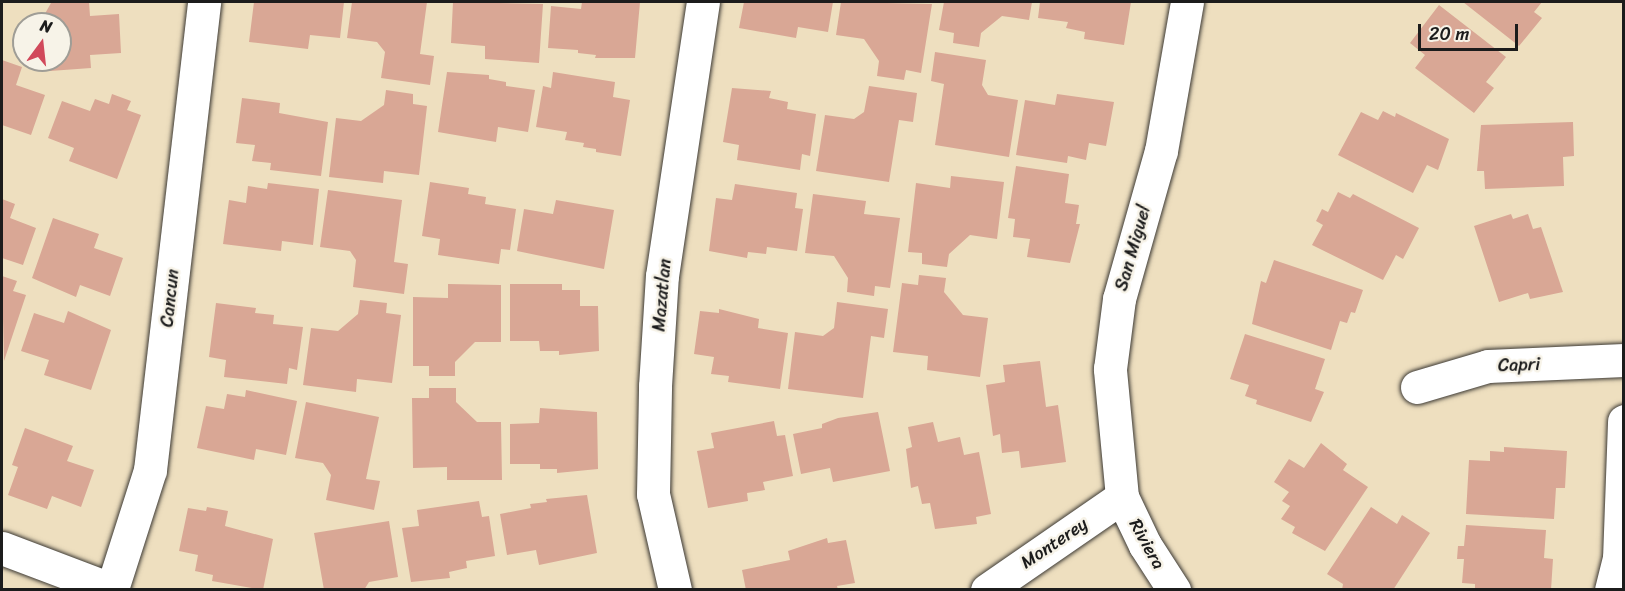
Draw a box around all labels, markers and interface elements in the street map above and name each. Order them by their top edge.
text: N [37,11,55,42]
north arrow [12,12,72,72]
scale bar [1421,12,1522,50]
text: 20 m [1429,18,1469,50]
street label: San Miguel [1111,203,1155,293]
street label: Mazatlan [648,258,676,332]
street label: Cancun [156,268,184,328]
street label: Capri [1498,353,1540,377]
street label: Monterey [1016,513,1092,573]
street label: Riviera [1124,515,1170,573]

